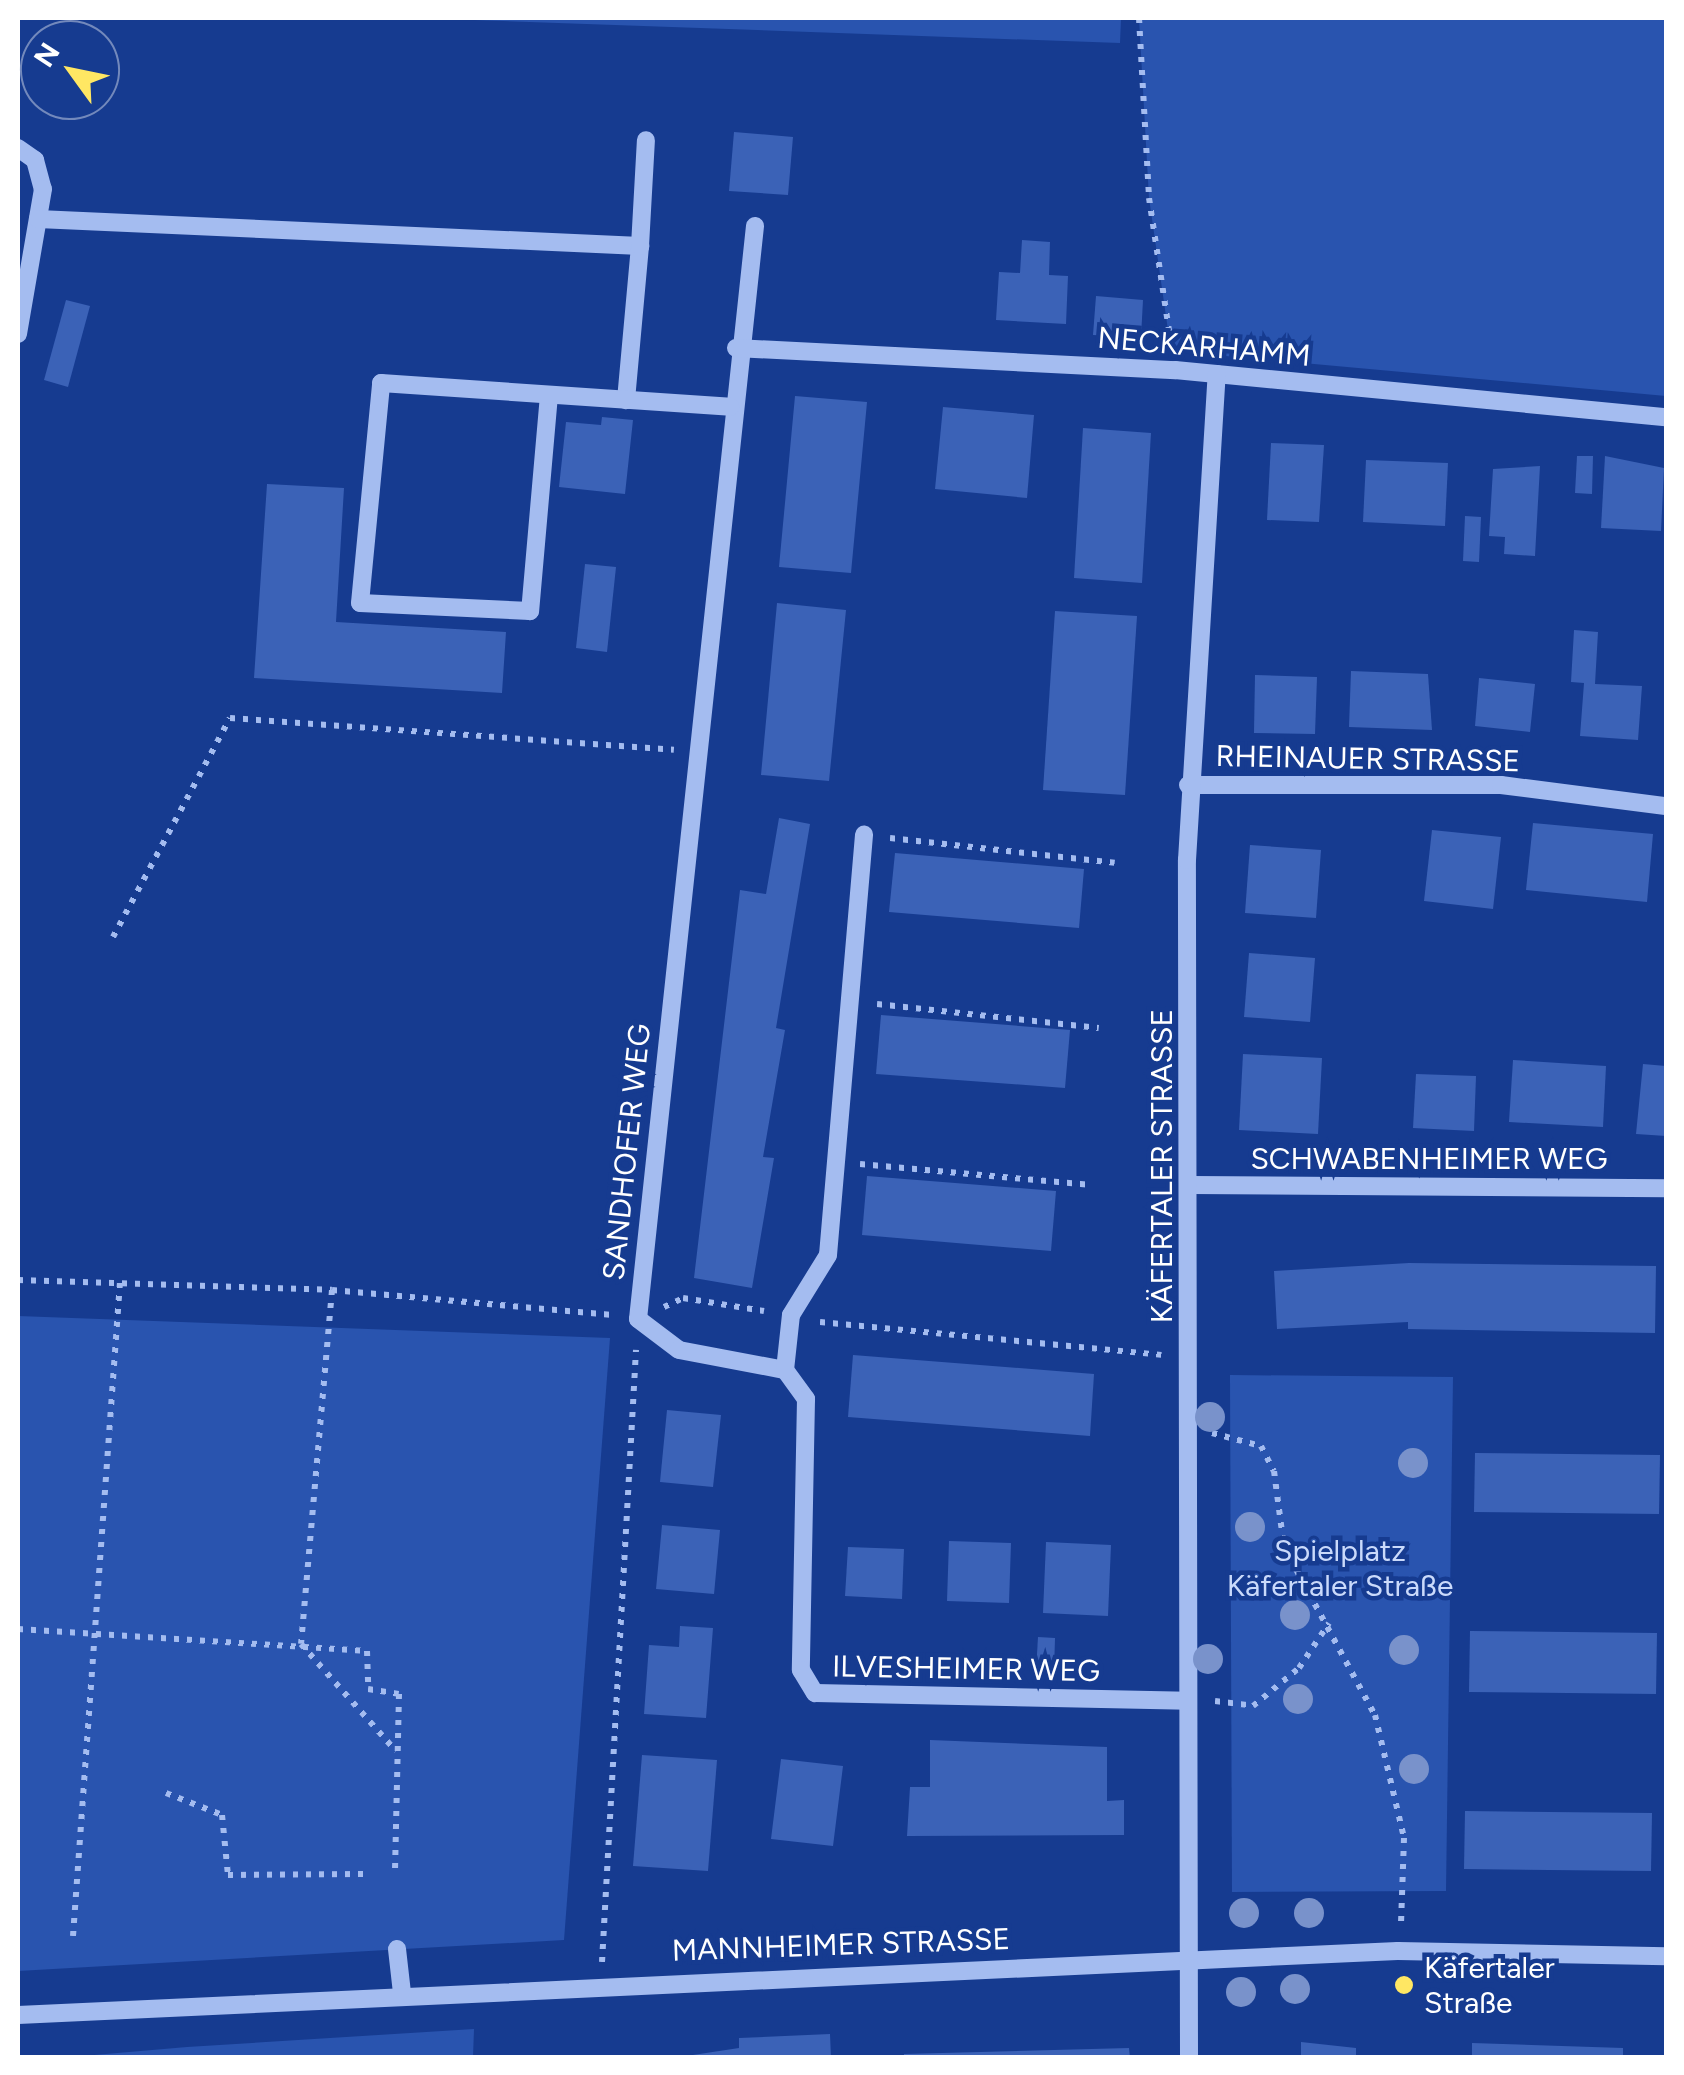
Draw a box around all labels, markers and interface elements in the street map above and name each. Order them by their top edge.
north arrow [20,20,120,120]
text: N [26,36,67,73]
street label: NECKARHAMM [1096,320,1312,374]
street label: RHEINAUER STRASSE [1215,738,1521,780]
street label: KÄFERTALER STRASSE [1144,1009,1180,1323]
street label: SANDHOFER WEG [596,1022,658,1282]
street label: SCHWABENHEIMER WEG [1250,1141,1608,1177]
park label: Spielplatz Käfertaler Straße [1227,1533,1453,1604]
street label: ILVESHEIMER WEG [832,1649,1100,1689]
street label: MANNHEIMER STRASSE [671,1921,1011,1969]
place label: Käfertaler Straße [1424,1950,1555,2020]
marker: Käfertaler Straße [1393,1974,1415,1996]

